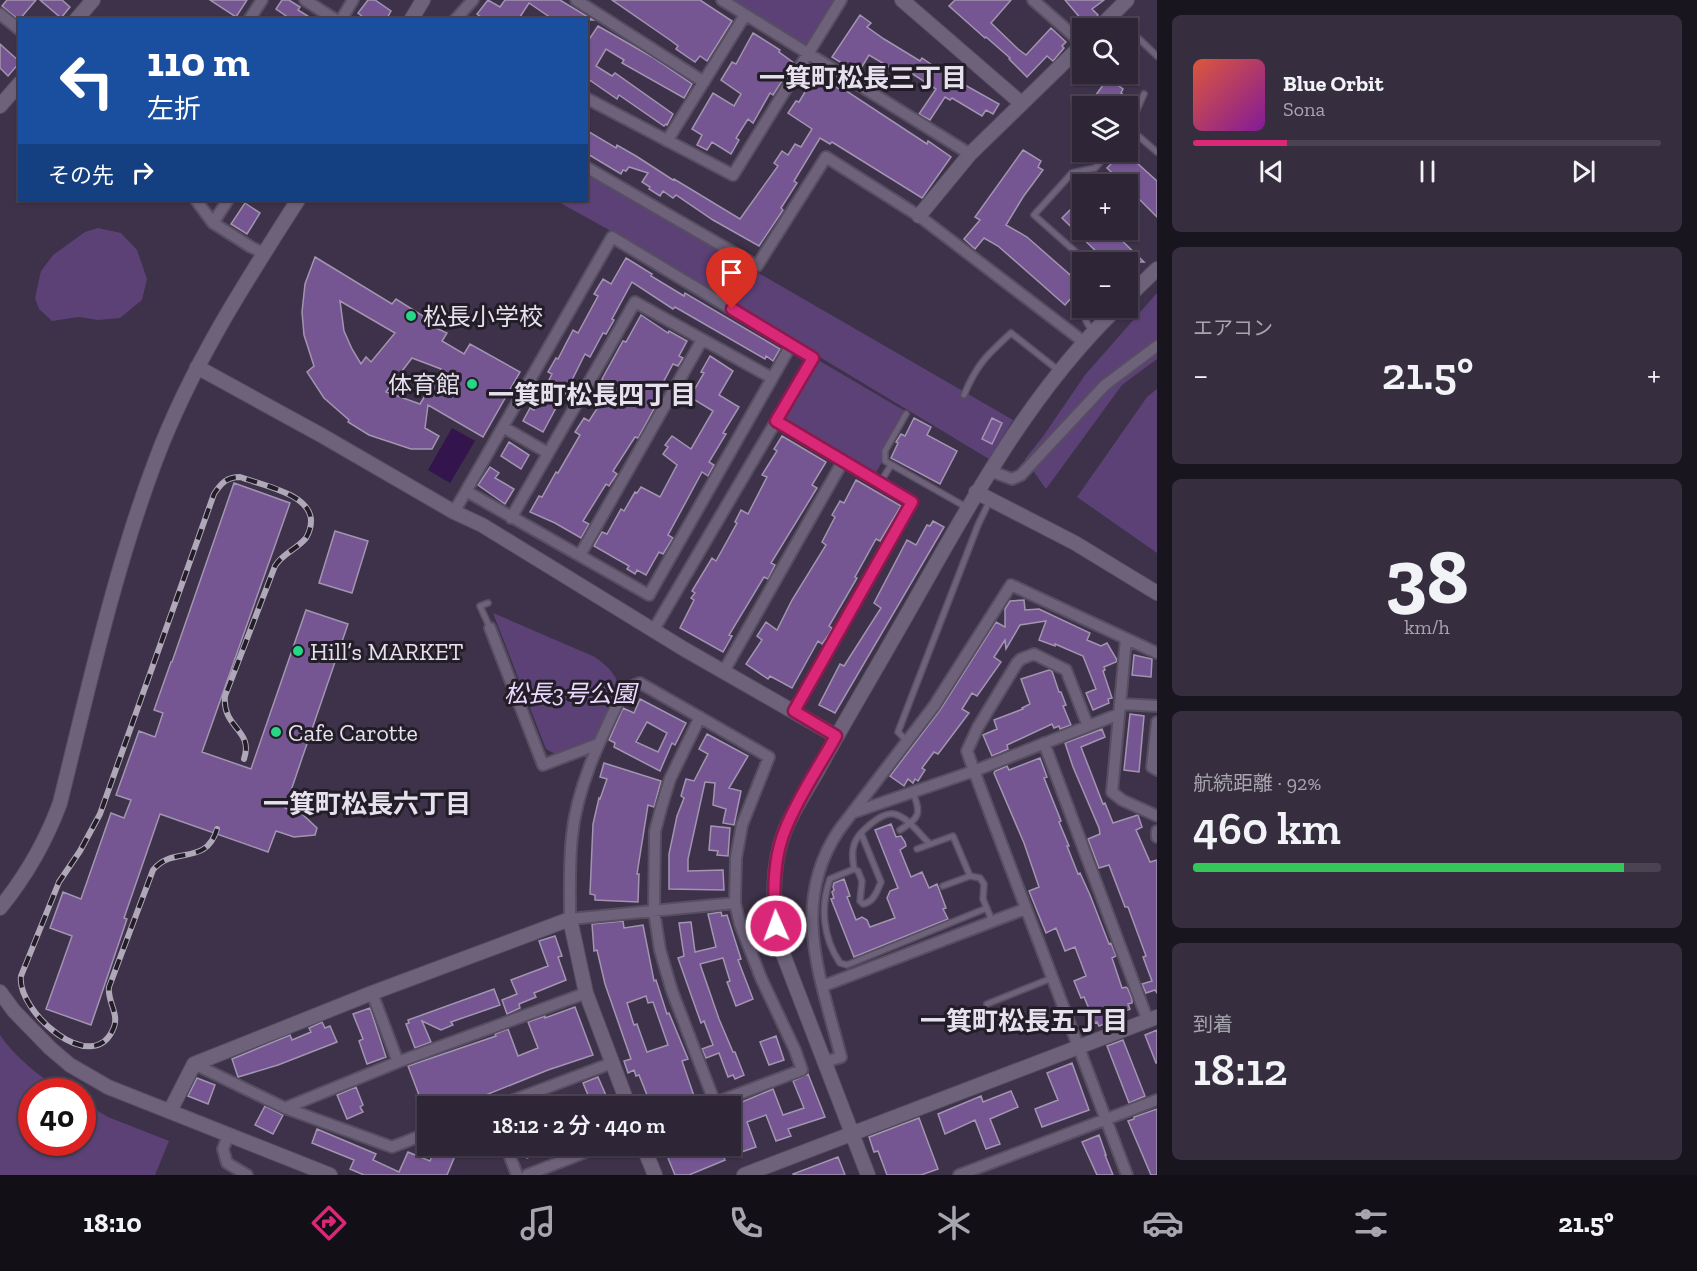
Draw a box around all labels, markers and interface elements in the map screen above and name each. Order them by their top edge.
map controls [1072,18,1138,318]
button: search [1072,18,1138,84]
text: 110 m [147,36,250,87]
icon: left [48,42,126,120]
district label: 一箕町松長三丁目 [759,62,967,94]
text: Blue Orbit [1283,70,1383,97]
text: 左折 [147,93,201,125]
button: layers [1072,96,1138,162]
text: Sona [1283,97,1325,121]
icon: previous [1255,155,1288,188]
icon: pause [1411,155,1444,188]
icon: next [1567,155,1600,188]
icon: right [126,156,159,189]
text: その先 [48,162,114,189]
button: + [1072,174,1138,240]
pin [706,247,757,309]
button: − [1072,252,1138,318]
icon: arrive [715,256,748,289]
place label: 松長小学校 [423,302,543,331]
marker: 松長小学校 [404,309,418,323]
text: エアコン [1193,316,1273,340]
text: 21.5° [1382,347,1474,401]
text: − [1193,355,1208,394]
text: + [1647,355,1661,394]
place label: 体育館 [388,370,460,399]
marker: 体育館 [465,377,479,391]
district label: 一箕町松長四丁目 [488,379,696,411]
text: 38 [1385,529,1469,623]
text: km/h [1404,615,1450,639]
place label: Hill’s MARKET [310,637,464,666]
marker: Hill’s MARKET [291,644,305,658]
park label: 松長3号公園 [504,679,639,708]
place label: Cafe Carotte [288,718,418,747]
marker: Cafe Carotte [269,725,283,739]
text: 航続距離 · 92% [1193,771,1321,795]
district label: 一箕町松長六丁目 [263,788,471,820]
text: 460 km [1193,802,1341,856]
position arrow [744,894,808,958]
district label: 一箕町松長五丁目 [920,1005,1128,1037]
text: 到着 [1193,1012,1233,1036]
text: 18:12 [1193,1043,1288,1097]
speed limit sign: 40 [18,1078,96,1156]
text: 18:12 · 2 分 · 440 m [493,1112,665,1139]
icon: directions [308,1202,350,1244]
icon: music [517,1202,559,1244]
icon: phone [725,1202,767,1244]
icon: climate [933,1202,975,1244]
icon: car [1142,1202,1184,1244]
icon: filters [1350,1202,1392,1244]
text: 18:10 [83,1207,142,1239]
text: 21.5° [1558,1207,1614,1239]

